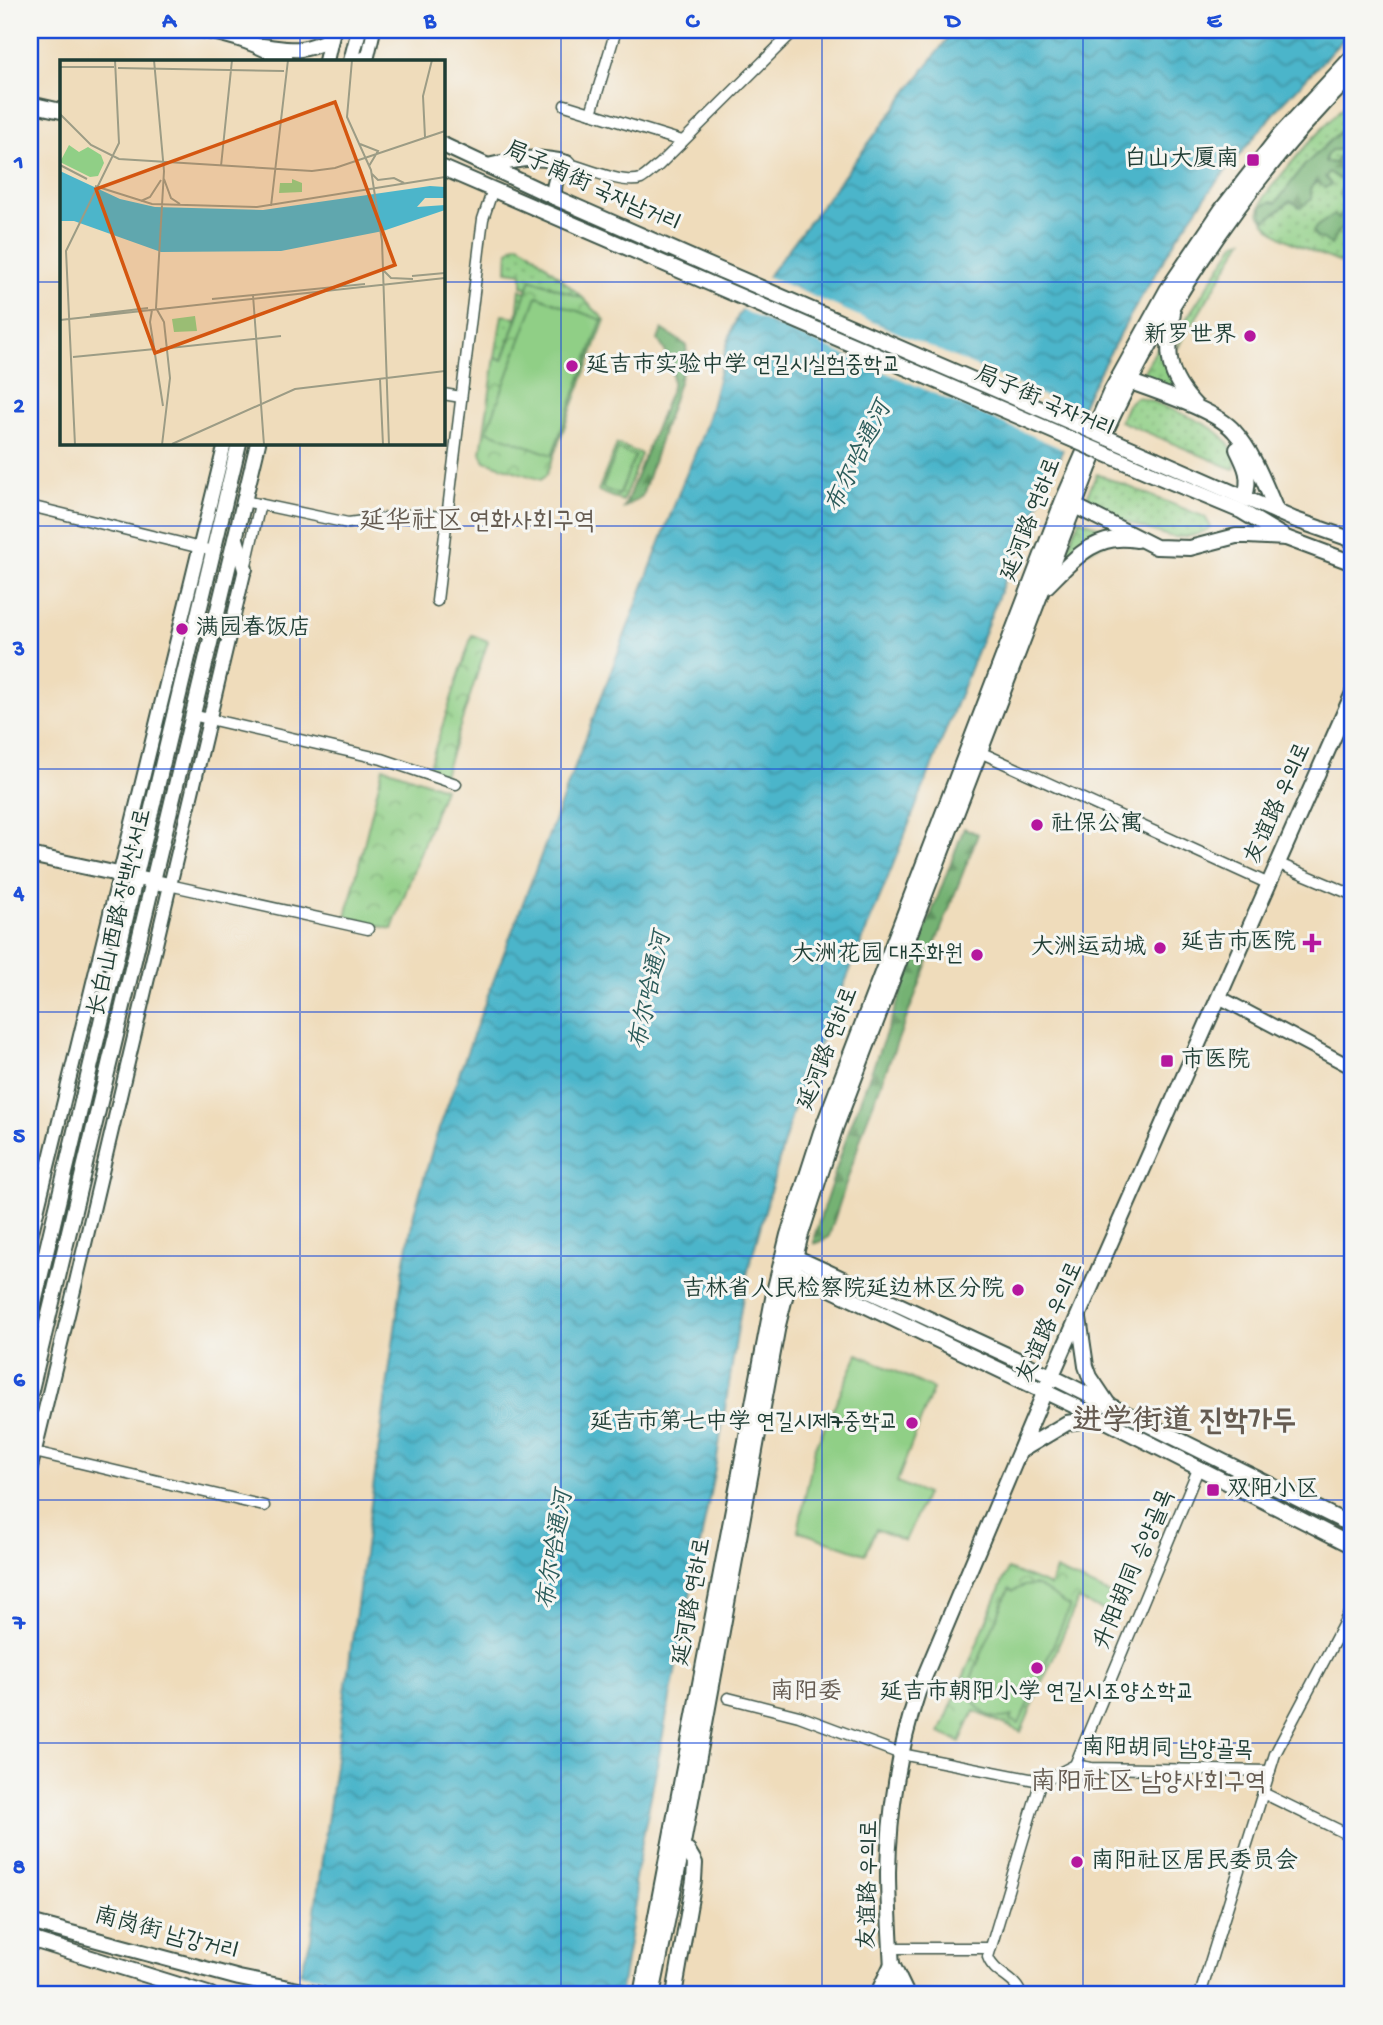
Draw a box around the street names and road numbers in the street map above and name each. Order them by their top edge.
street label: 局子南街 국자남거리 [500,136,685,239]
street label: 局子街 국자거리 [970,362,1118,444]
street label: 延河路 연하로 [995,454,1068,586]
street label: 友谊路 우의로 [1239,739,1318,869]
street label: 长白山西路 장백산서로 [83,806,158,1020]
street label: 延河路 연하로 [792,983,865,1115]
street label: 友谊路 우의로 [1011,1258,1090,1388]
street label: 升阳胡同 승양골목 [1088,1485,1181,1654]
street label: 延河路 연하로 [667,1535,718,1668]
street label: 南阳胡同 남양골목 [1081,1734,1253,1765]
street label: 友谊路 우의로 [854,1820,885,1950]
street label: 南岗街 남강거리 [91,1901,242,1967]

